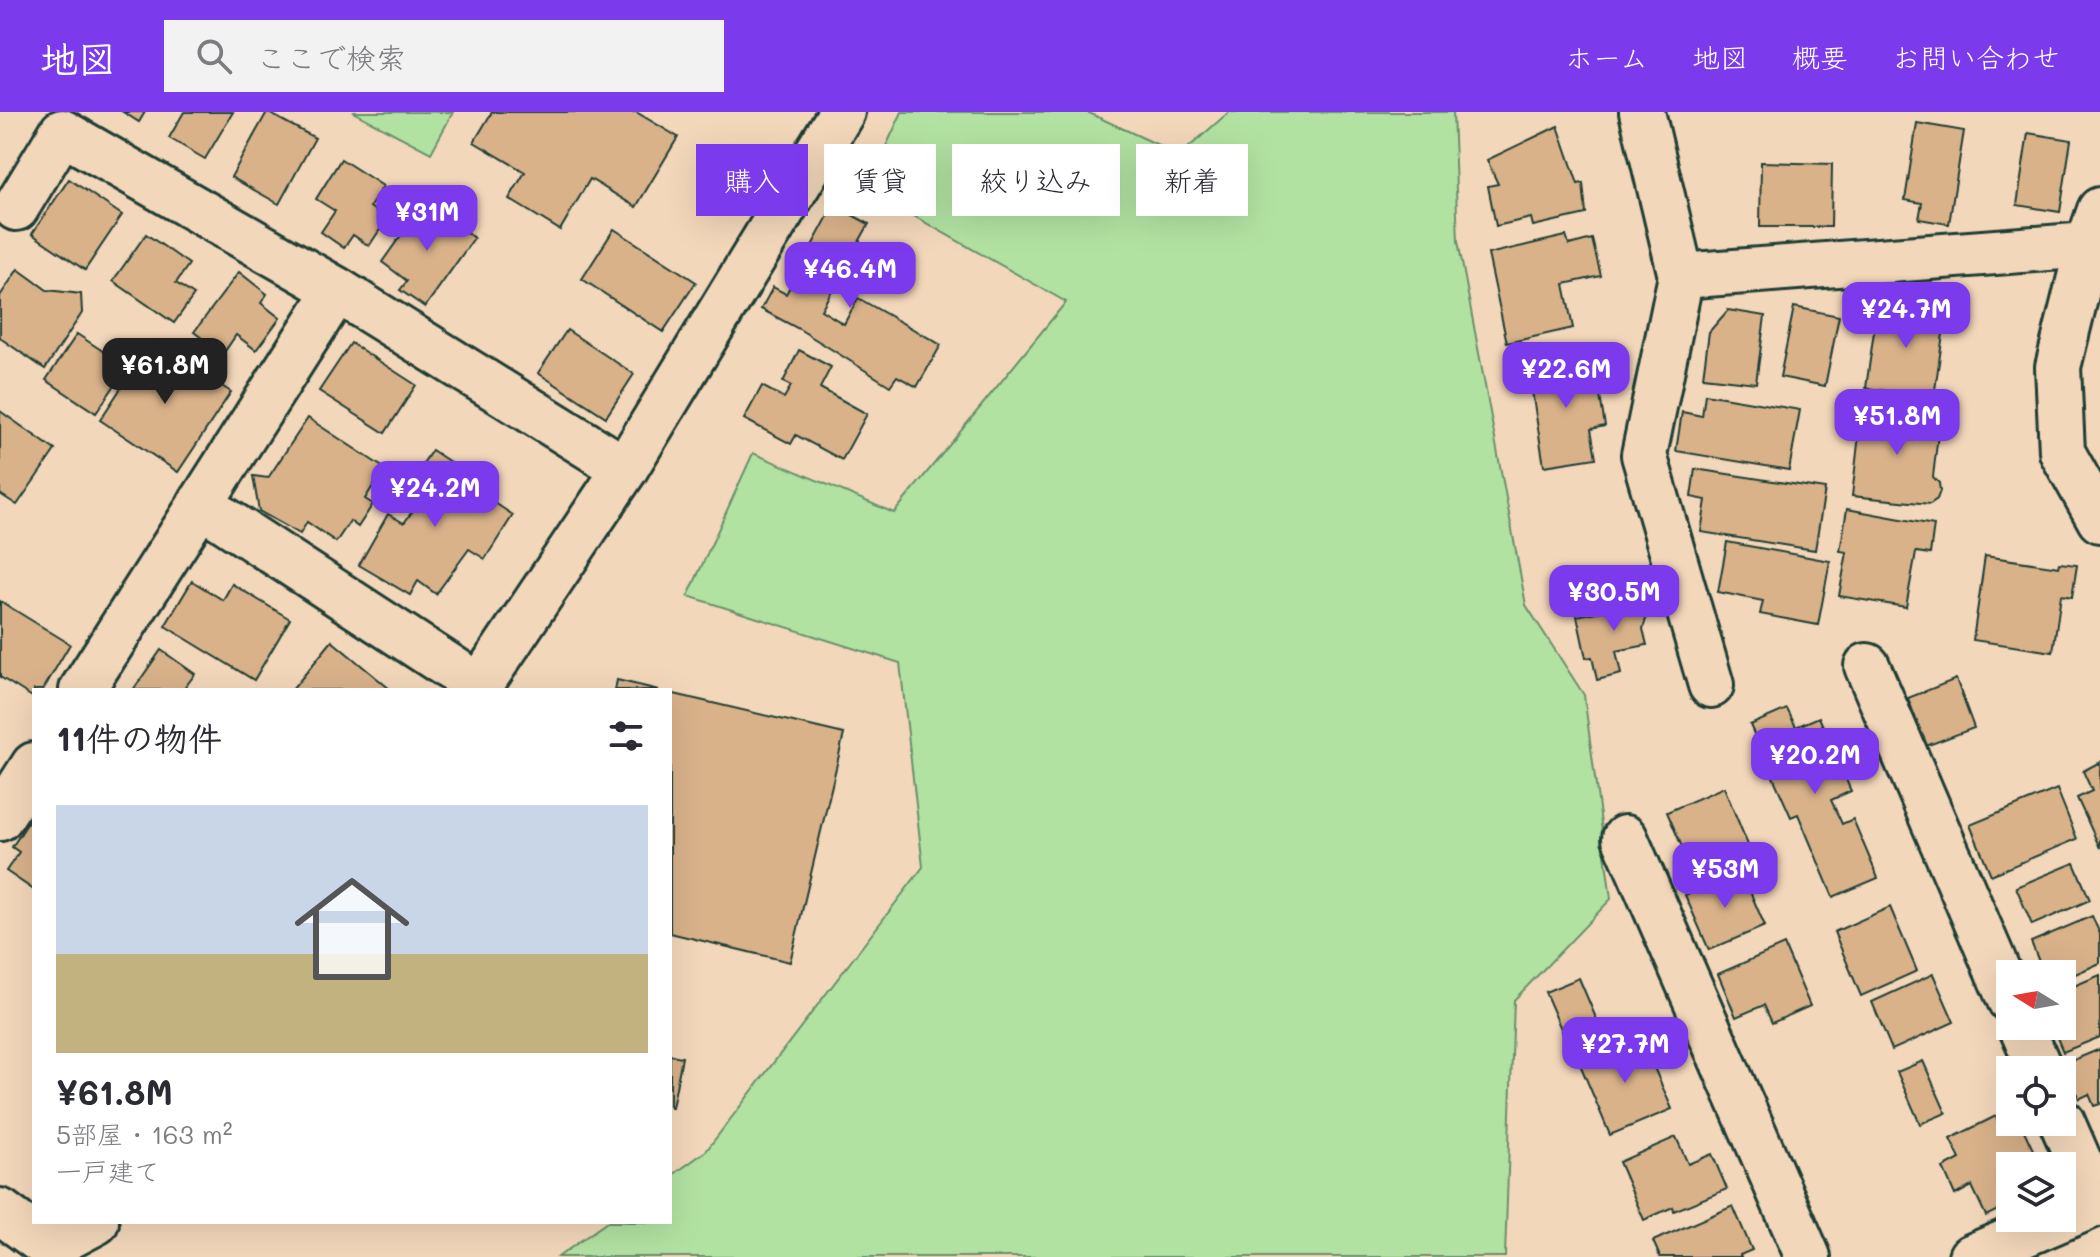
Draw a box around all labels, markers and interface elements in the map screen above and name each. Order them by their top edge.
search box [164,20,724,92]
text: 地図 [40,33,116,83]
icon: search [192,34,236,78]
text: ここで検索 [256,37,406,77]
text: ホーム [1565,39,1648,75]
text: 地図 [1692,39,1748,75]
text: 概要 [1792,39,1848,75]
text: お問い合わせ [1892,39,2060,75]
chip: 購入 [696,144,808,216]
chip: 賃貸 [824,144,936,216]
chip: 絞り込み [952,144,1120,216]
chip: 新着 [1136,144,1248,216]
pin: ¥31M [380,185,474,253]
text: ¥31M [394,194,460,228]
pin: ¥46.4M [785,242,915,310]
text: ¥46.4M [803,251,897,285]
pin: ¥24.7M [1841,282,1971,350]
text: ¥24.7M [1860,291,1952,325]
pin: ¥61.8M [100,338,230,406]
pin: ¥22.6M [1501,342,1631,410]
text: ¥61.8M [120,347,210,381]
text: ¥22.6M [1521,351,1611,385]
pin: ¥51.8M [1832,389,1962,457]
text: ¥51.8M [1853,398,1941,432]
pin: ¥24.2M [370,461,500,529]
text: ¥24.2M [389,470,481,504]
pin: ¥30.5M [1549,565,1679,633]
text: ¥30.5M [1567,574,1661,608]
icon: filters [604,714,648,758]
text: 11件の物件 [56,715,222,760]
pin: ¥20.2M [1750,728,1880,796]
text: ¥20.2M [1769,737,1861,771]
pin: ¥53M [1678,842,1772,910]
text: ¥53M [1691,851,1759,885]
icon: home [280,857,424,1001]
north arrow [1996,960,2076,1040]
map controls [1996,960,2076,1232]
pin: ¥27.7M [1560,1017,1690,1085]
text: ¥27.7M [1580,1026,1670,1060]
button: locate [1996,1056,2076,1136]
text: ¥61.8M [56,1069,173,1114]
text: 5部屋 · 163 m² [56,1117,233,1151]
button: layers [1996,1152,2076,1232]
text: 一戸建て [56,1154,160,1188]

